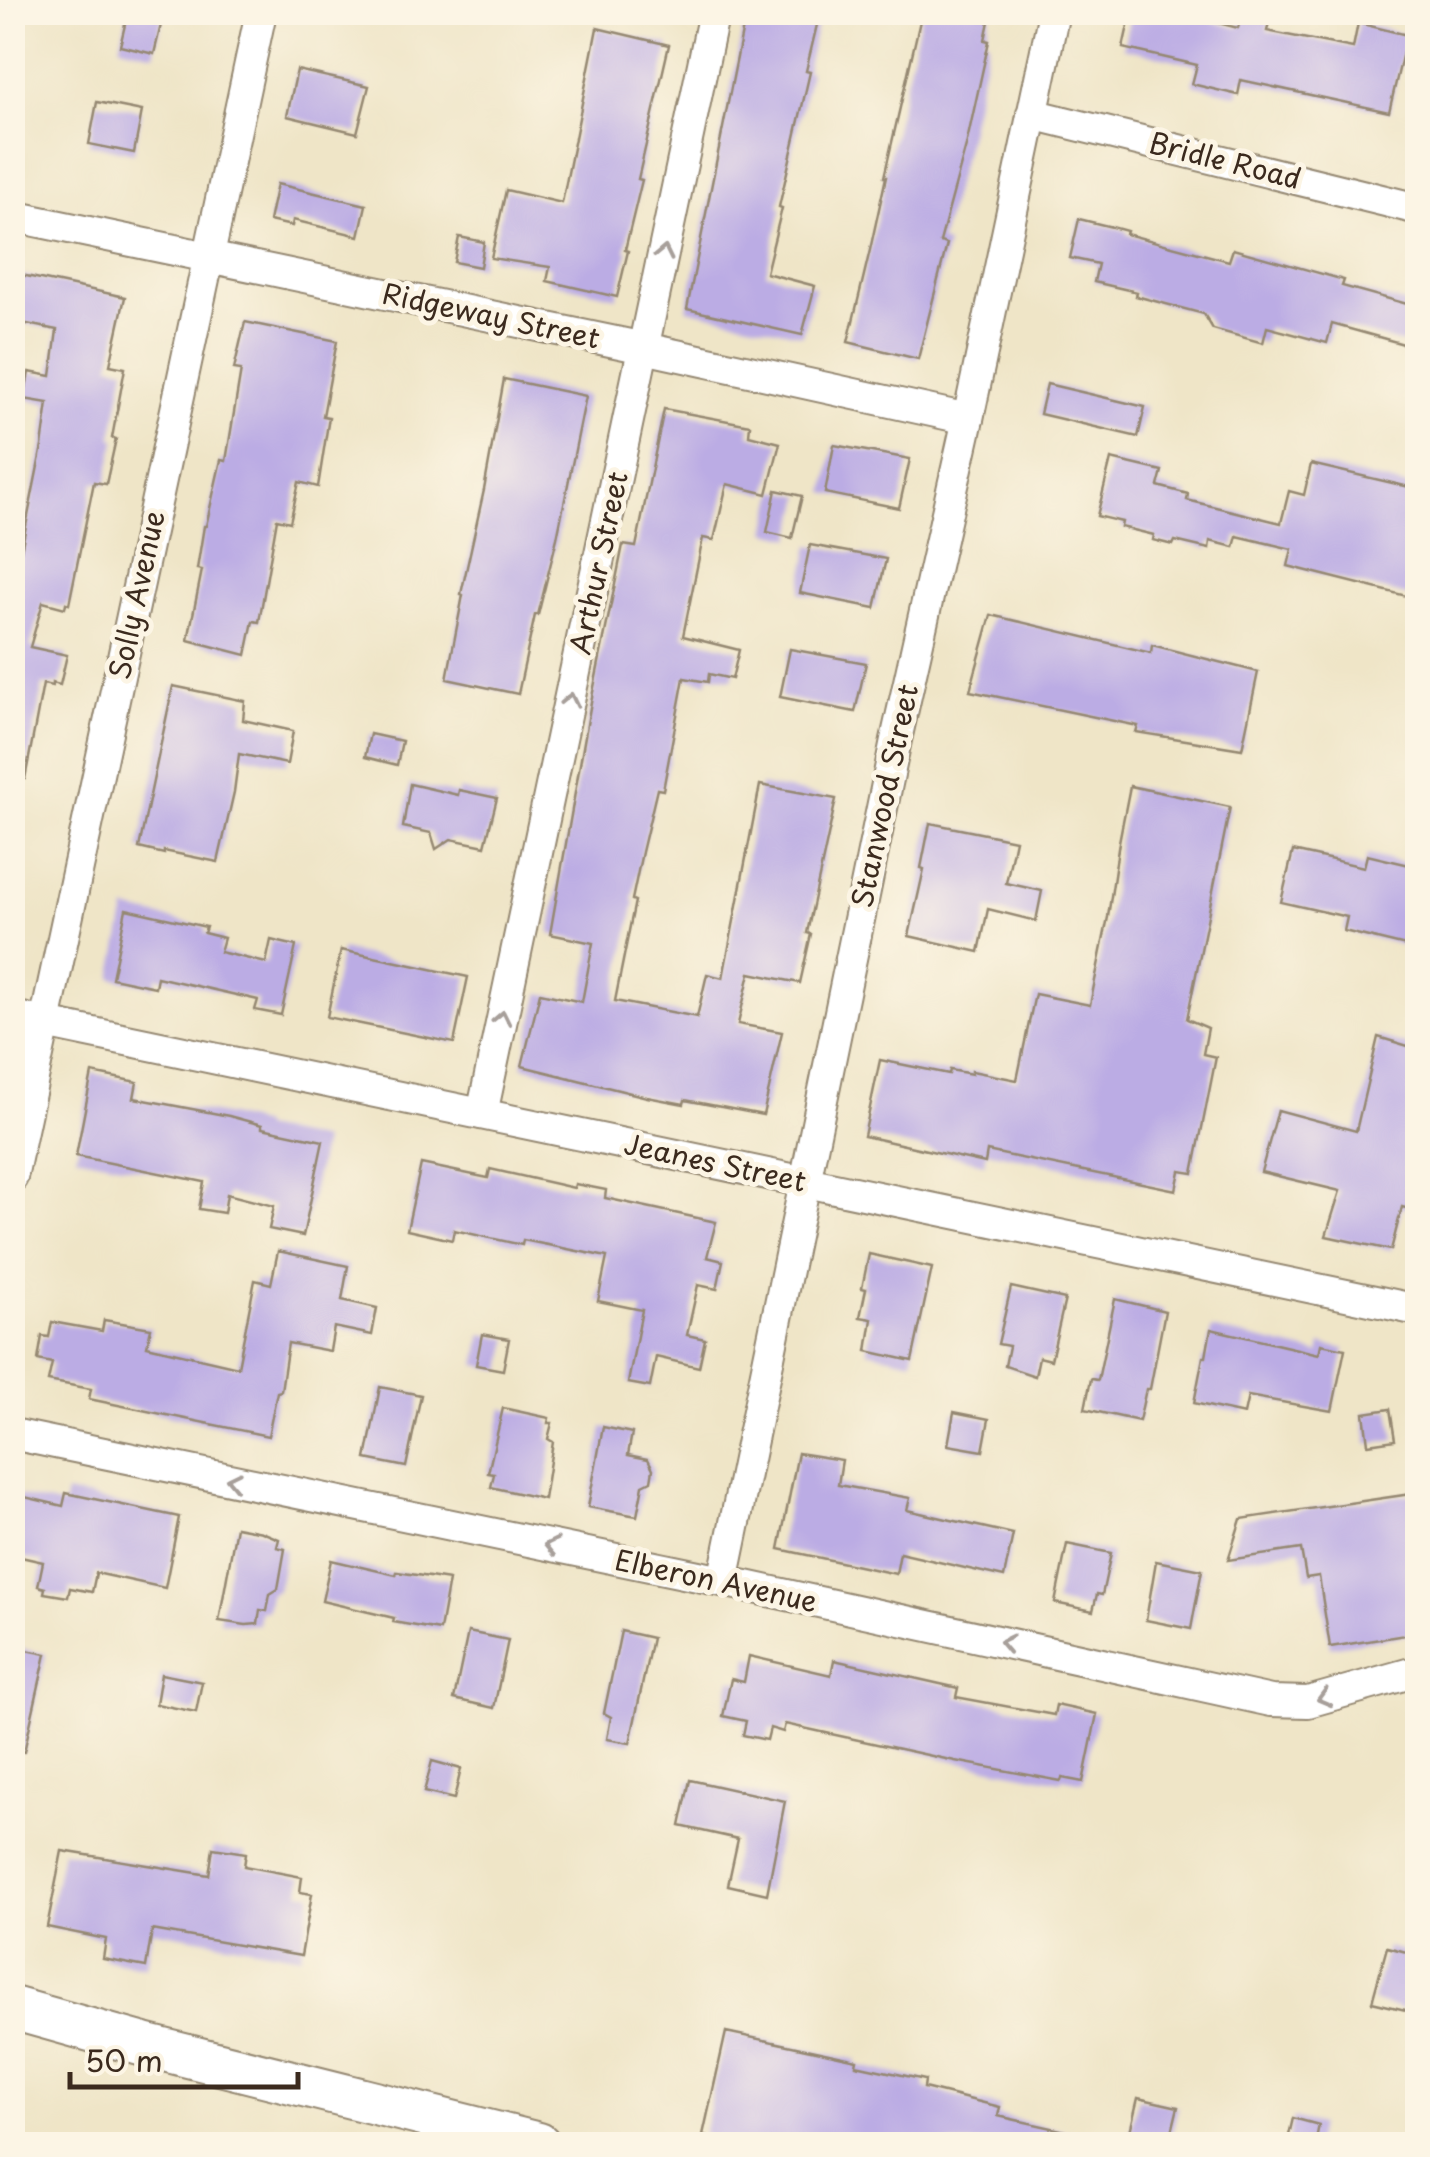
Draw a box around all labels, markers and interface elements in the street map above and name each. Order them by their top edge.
street label: Bridle Road [1145,120,1306,199]
one-way arrow [652,244,673,261]
street label: Ridgeway Street [379,270,604,359]
street label: Arthur Street [557,467,638,658]
street label: Solly Avenue [97,506,174,683]
street label: Stanwood Street [839,680,928,911]
one-way arrow [558,692,579,709]
one-way arrow [491,1010,512,1027]
street label: Jeanes Street [620,1121,810,1202]
one-way arrow [225,1470,242,1491]
one-way arrow [543,1536,560,1557]
street label: Elberon Avenue [611,1537,821,1622]
one-way arrow [997,1634,1014,1655]
one-way arrow [1316,1686,1333,1707]
scale bar [70,2027,298,2089]
text: 50 m [85,2037,163,2082]

